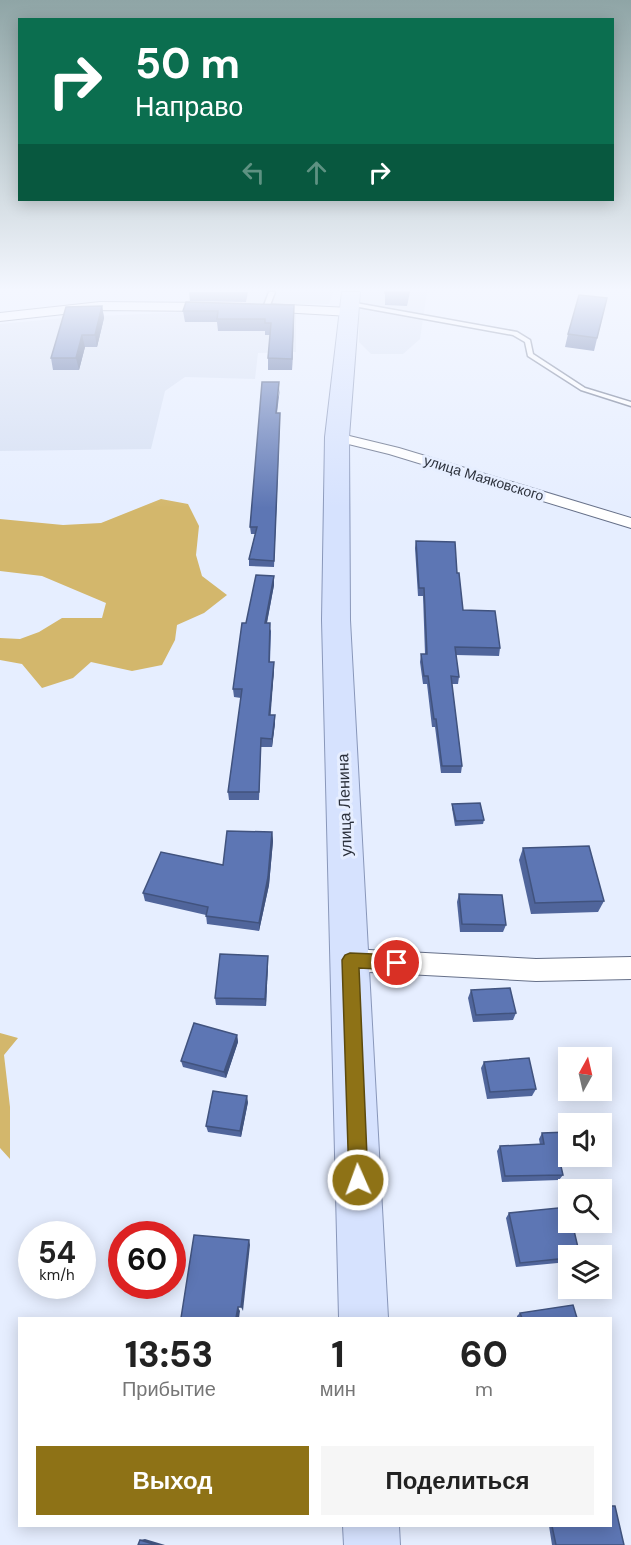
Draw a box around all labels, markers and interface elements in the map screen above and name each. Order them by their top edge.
text: 50 m [135,36,240,91]
icon: right [36,42,114,120]
text: Направо [135,89,243,124]
icon: left [237,156,270,189]
icon: ahead [300,156,333,189]
icon: right [363,156,396,189]
street label: улица Маяковского [422,451,546,505]
street label: улица Ленина [332,753,357,857]
pin [371,937,422,988]
icon: arrive [380,946,413,979]
north arrow [558,1047,612,1101]
map controls [558,1047,612,1299]
button: sound [558,1113,612,1167]
position arrow [326,1148,390,1212]
button: search [558,1179,612,1233]
speed limit sign: 60 [108,1221,186,1299]
text: 54 [38,1233,76,1272]
button: layers [558,1245,612,1299]
text: km/h [39,1265,75,1285]
text: 13:53 [125,1331,213,1378]
text: 1 [331,1331,344,1378]
text: 60 [460,1331,508,1378]
text: Прибытие [122,1376,216,1402]
text: мин [320,1376,356,1402]
text: m [475,1376,493,1402]
button: Выход [36,1446,309,1515]
button: Поделиться [321,1446,594,1515]

